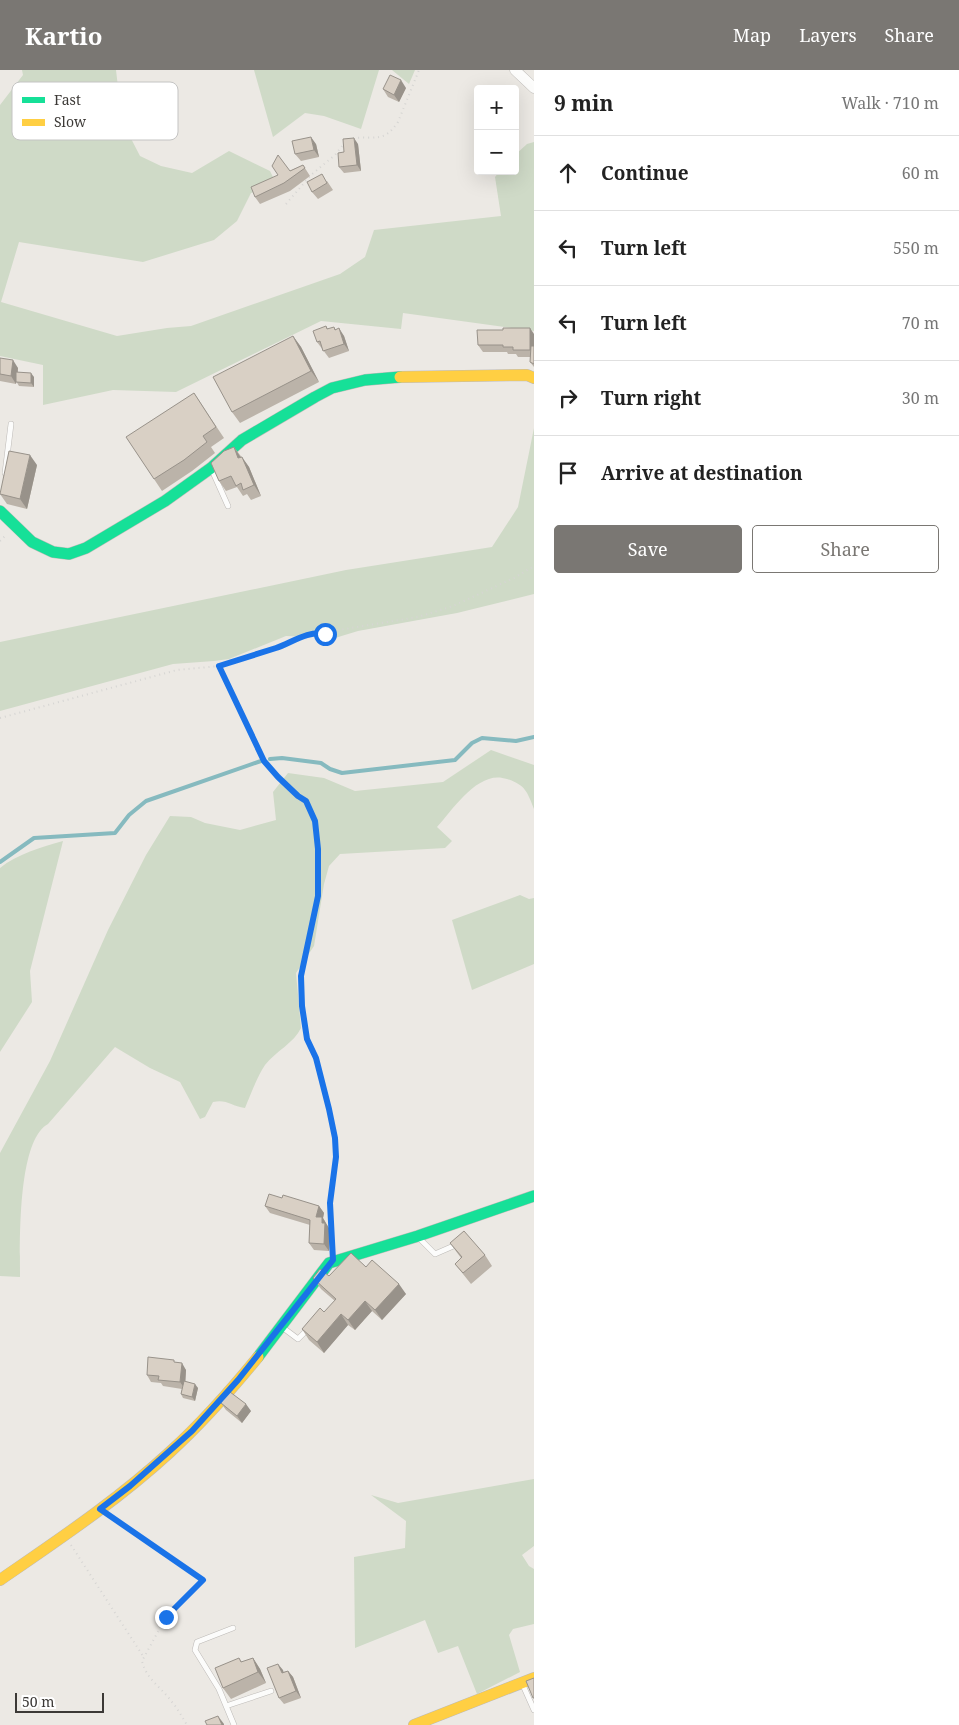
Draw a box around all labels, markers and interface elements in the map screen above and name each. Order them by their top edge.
text: Kartio [25,19,102,52]
text: Map [733,23,771,47]
text: Layers [799,23,857,47]
text: Share [885,23,934,47]
legend [12,82,178,140]
map controls [474,85,519,175]
button: + [474,85,519,130]
text: 9 min [554,89,613,117]
text: Fast [54,90,81,109]
text: Walk · 710 m [842,92,939,114]
text: Slow [54,112,87,131]
button: − [474,130,519,175]
icon: ahead [554,159,582,187]
text: Continue [601,160,689,186]
text: 60 m [902,162,939,184]
icon: left [554,234,582,262]
text: Turn left [601,235,687,261]
text: 550 m [893,237,939,259]
icon: left [554,309,582,337]
text: Turn left [601,310,687,336]
text: 70 m [902,312,939,334]
icon: right [554,384,582,412]
text: Turn right [601,385,701,411]
text: 30 m [902,387,939,409]
icon: arrive [554,459,582,487]
text: Arrive at destination [601,460,803,486]
button: Save [554,525,742,573]
button: Share [752,525,939,573]
route start [314,623,337,646]
route end [155,1606,178,1629]
scale bar [15,1690,104,1713]
text: 50 m [22,1692,55,1711]

